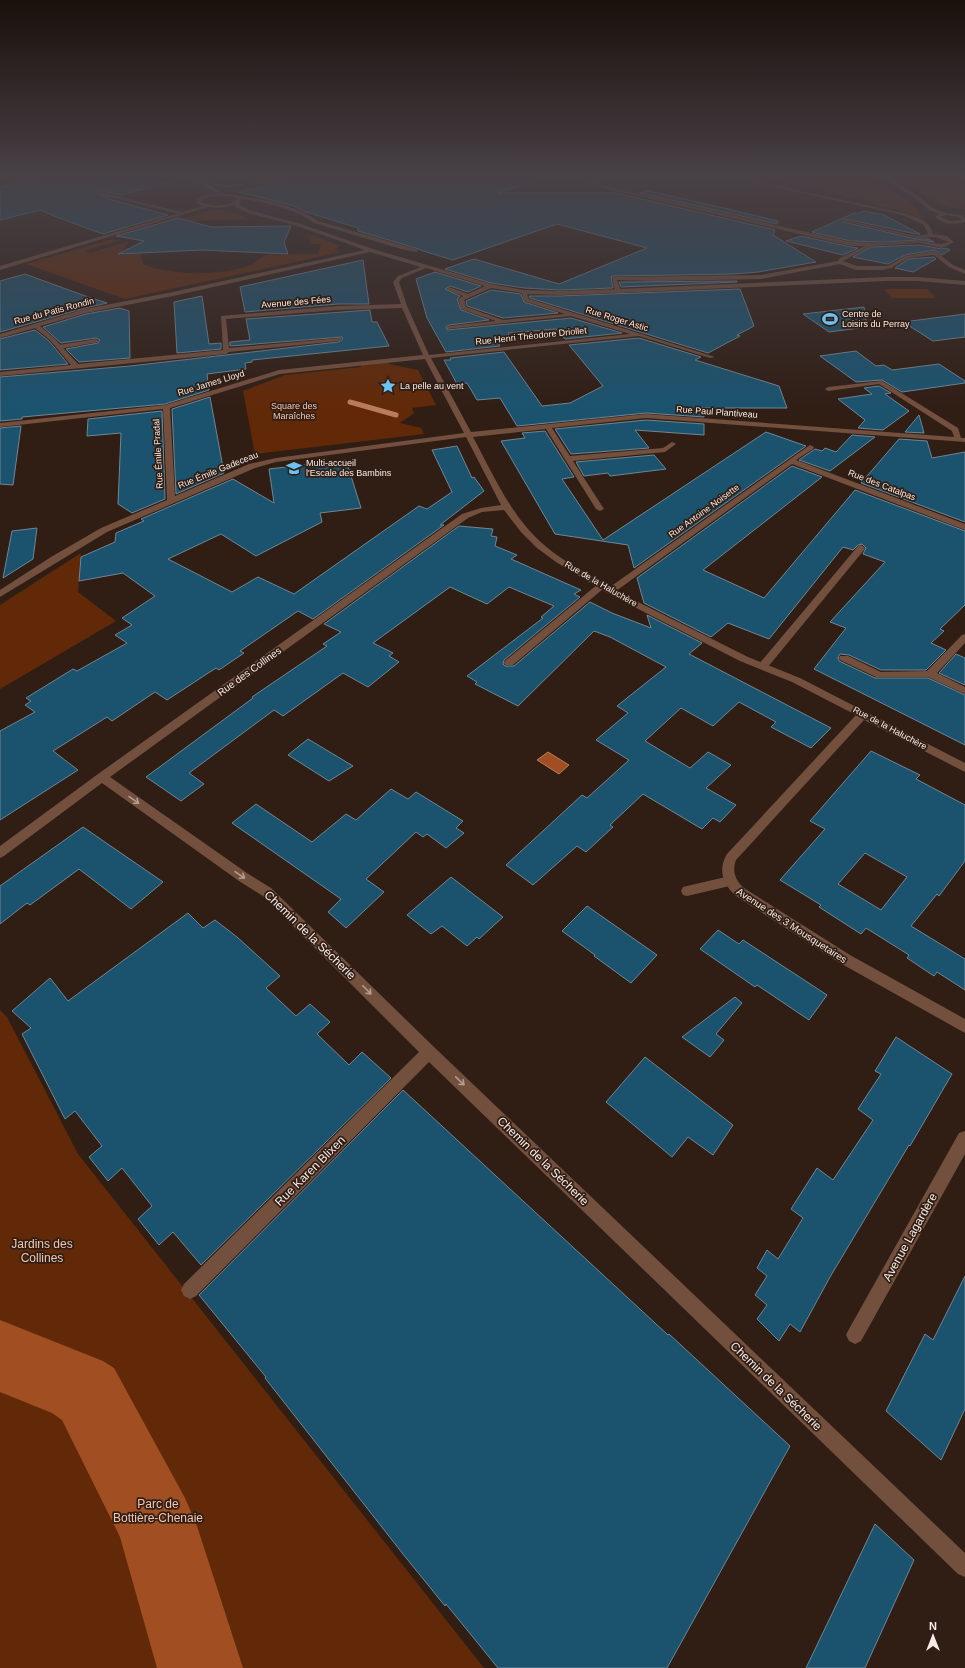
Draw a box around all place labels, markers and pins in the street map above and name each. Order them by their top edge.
place label: Centre de Loisirs du Perray [842,309,910,329]
sports icon: Centre de Loisirs du Perray [821,310,839,328]
place icon: La pelle au vent [379,377,397,395]
place label: La pelle au vent [400,381,464,391]
place label: Multi-accueil l'Escale des Bambins [306,458,392,478]
school or university icon: Multi-accueil l'Escale des Bambins [285,459,303,477]

